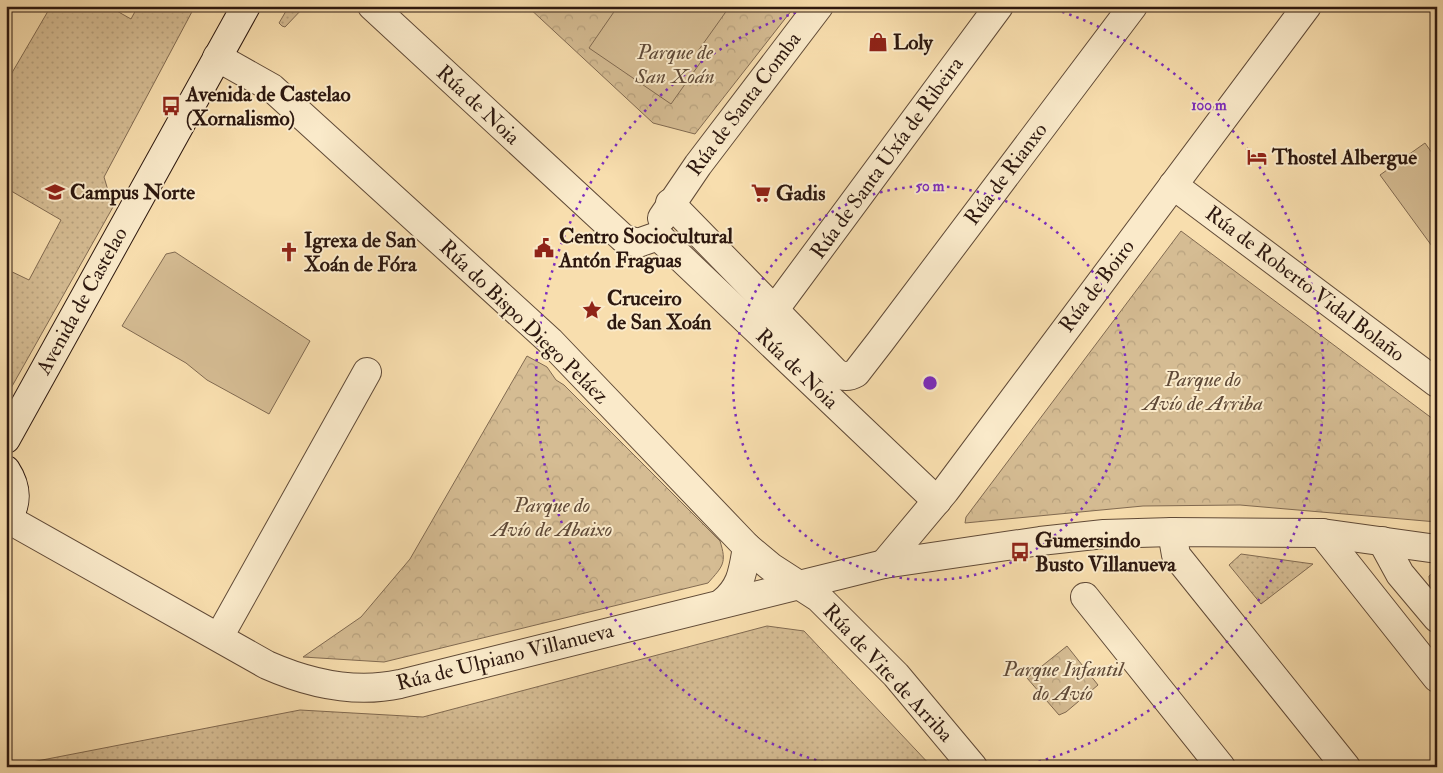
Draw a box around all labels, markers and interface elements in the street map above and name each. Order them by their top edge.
street label: Rúa de Santa Comba [681,26,807,182]
place label: Loly [893,29,934,56]
shop icon: Loly [867,31,889,53]
park label: Parque de San Xoán [634,39,715,90]
street label: Rúa de Santa Uxía de Ribeira [805,51,970,264]
street label: Rúa de Noia [430,59,526,151]
place label: Avenida de Castelao (Xornalismo) [185,81,351,132]
bus stop icon: Avenida de Castelao (Xornalismo) [160,95,182,117]
text: 100 m [1191,96,1227,115]
street label: Rúa de Rianxo [959,117,1053,231]
place label: Thostel Albergue [1271,144,1417,171]
hotel icon: Thostel Albergue [1246,146,1268,168]
text: 50 m [916,177,945,196]
place label: Campus Norte [70,179,195,206]
place label: Gadis [776,180,825,207]
school or university icon: Campus Norte [44,181,66,203]
supermarket icon: Gadis [750,182,772,204]
street label: Rúa de Roberto Vidal Bolaño [1200,200,1410,368]
street label: Avenida de Castelao [30,222,134,380]
place label: Centro Sociocultural Antón Fraguas [558,223,734,274]
place label: Igrexa de San Xoán de Fóra [304,227,418,278]
street label: Rúa do Bispo Diego Peláez [434,234,614,410]
street label: Rúa de Boiro [1053,234,1141,338]
public building icon: Centro Sociocultural Antón Fraguas [533,237,555,259]
church icon: Igrexa de San Xoán de Fóra [278,241,300,263]
place label: Cruceiro de San Xoán [607,285,712,336]
place icon: Cruceiro de San Xoán [581,299,603,321]
street label: Rúa de Noia [750,323,844,415]
park label: Parque do Avío de Arriba [1141,366,1263,417]
centre of rings [921,374,939,392]
park label: Parque do Avío de Abaixo [490,492,612,543]
place label: Gumersindo Busto Villanueva [1035,527,1177,578]
bus stop icon: Gumersindo Busto Villanueva [1009,541,1031,563]
street label: Rúa de Vite de Arriba [817,598,959,748]
street label: Rúa de Ulpiano Villanueva [394,617,617,697]
park label: Parque Infantil do Avío [1002,656,1125,707]

